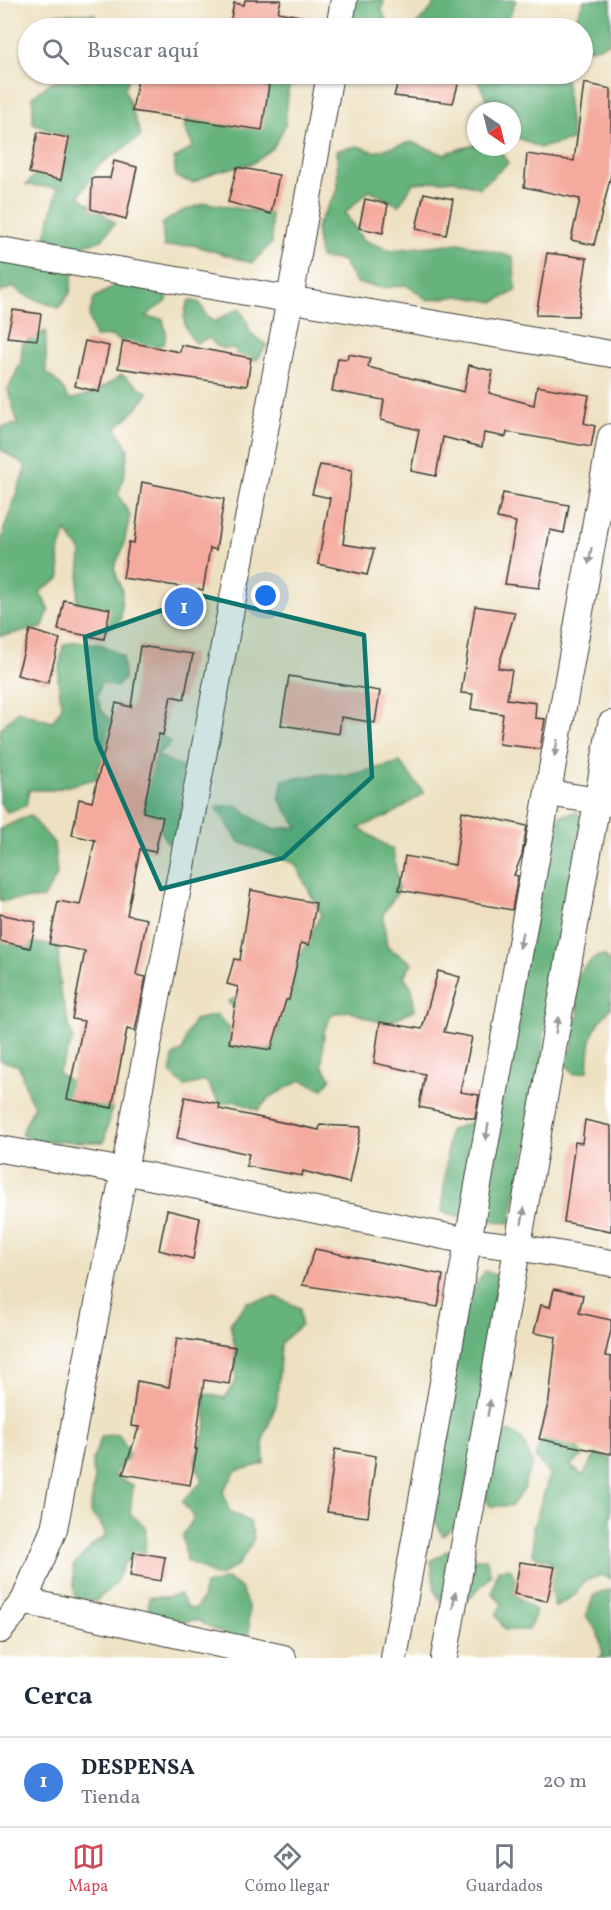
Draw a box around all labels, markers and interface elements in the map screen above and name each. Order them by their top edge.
search box [18,18,593,84]
icon: search [39,35,72,68]
text: Buscar aquí [87,36,199,67]
north arrow [467,102,521,156]
one-way arrow [585,547,594,566]
your location [251,581,280,610]
pin: 1 [164,584,204,630]
one-way arrow [551,739,560,758]
one-way arrow [517,931,526,950]
one-way arrow [553,1015,562,1034]
one-way arrow [482,1123,491,1142]
one-way arrow [519,1207,528,1226]
one-way arrow [484,1399,493,1418]
one-way arrow [450,1591,459,1610]
text: Cerca [24,1679,93,1715]
text: DESPENSA [81,1753,195,1784]
text: 1 [39,1768,48,1796]
text: 20 m [543,1768,587,1796]
text: Tienda [81,1784,140,1812]
tab: Mapa [68,1840,108,1898]
tab: Cómo llegar [245,1840,330,1898]
tab: Guardados [466,1840,543,1898]

